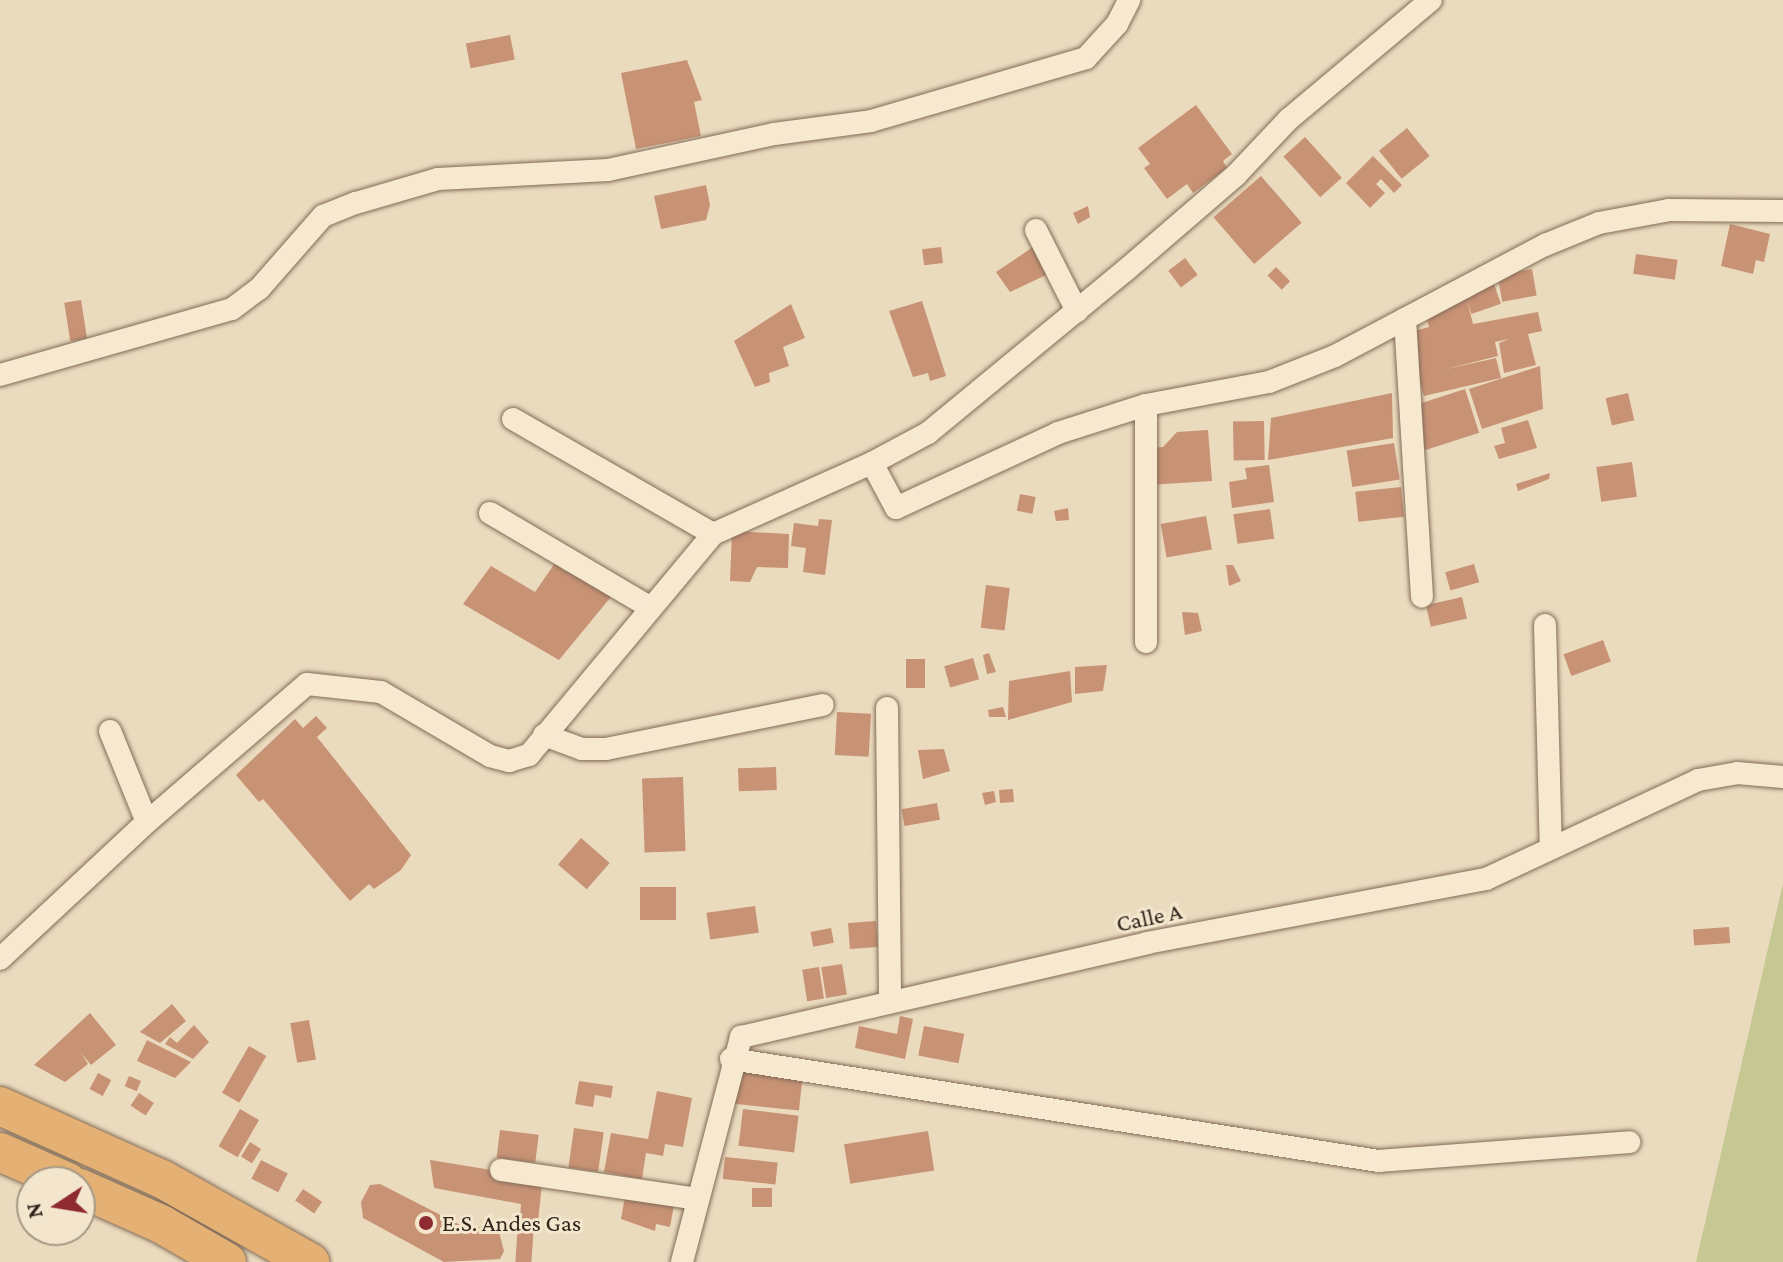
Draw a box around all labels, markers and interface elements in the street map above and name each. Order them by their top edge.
street label: Calle A [1114,896,1184,938]
north arrow [16,1166,96,1246]
text: N [20,1201,48,1221]
place label: E.S. Andes Gas [442,1209,581,1237]
marker: E.S. Andes Gas [417,1214,435,1232]

